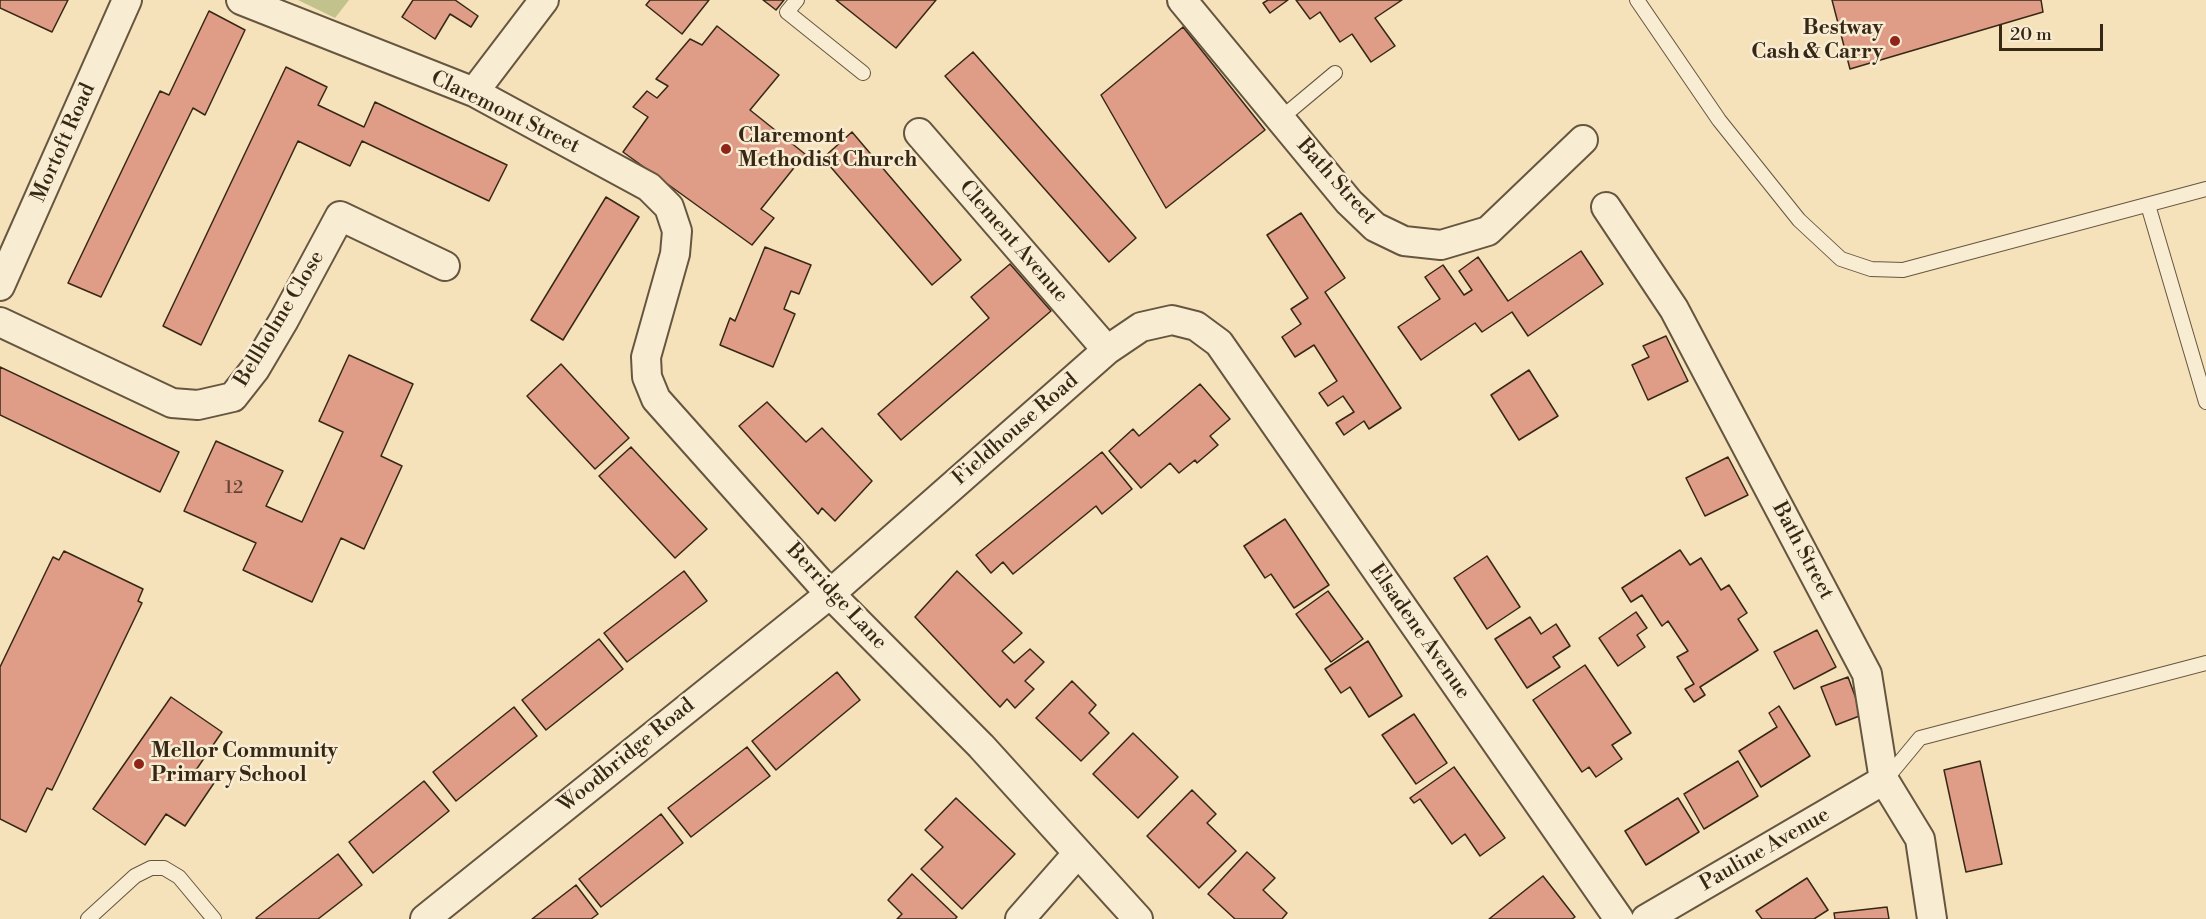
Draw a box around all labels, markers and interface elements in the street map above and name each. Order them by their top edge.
scale bar [2002,12,2106,50]
place label: Bestway Cash & Carry [1751,16,1883,66]
text: 20 m [2010,23,2052,46]
marker: Bestway Cash & Carry [1888,34,1902,48]
street label: Claremont Street [427,66,583,160]
street label: Mortoft Road [27,80,101,206]
place label: Claremont Methodist Church [738,124,917,174]
street label: Bath Street [1291,134,1381,230]
marker: Claremont Methodist Church [719,142,733,156]
street label: Clement Avenue [953,176,1073,308]
street label: Bellholme Close [230,247,330,391]
street label: Fieldhouse Road [948,369,1084,491]
house number: 12 [225,478,243,500]
street label: Bath Street [1766,498,1838,604]
street label: Berridge Lane [780,539,892,655]
street label: Elsadene Avenue [1363,559,1475,705]
street label: Woodbridge Road [554,693,700,819]
place label: Mellor Community Primary School [151,739,338,789]
marker: Mellor Community Primary School [132,757,146,771]
street label: Pauline Avenue [1696,803,1834,897]

